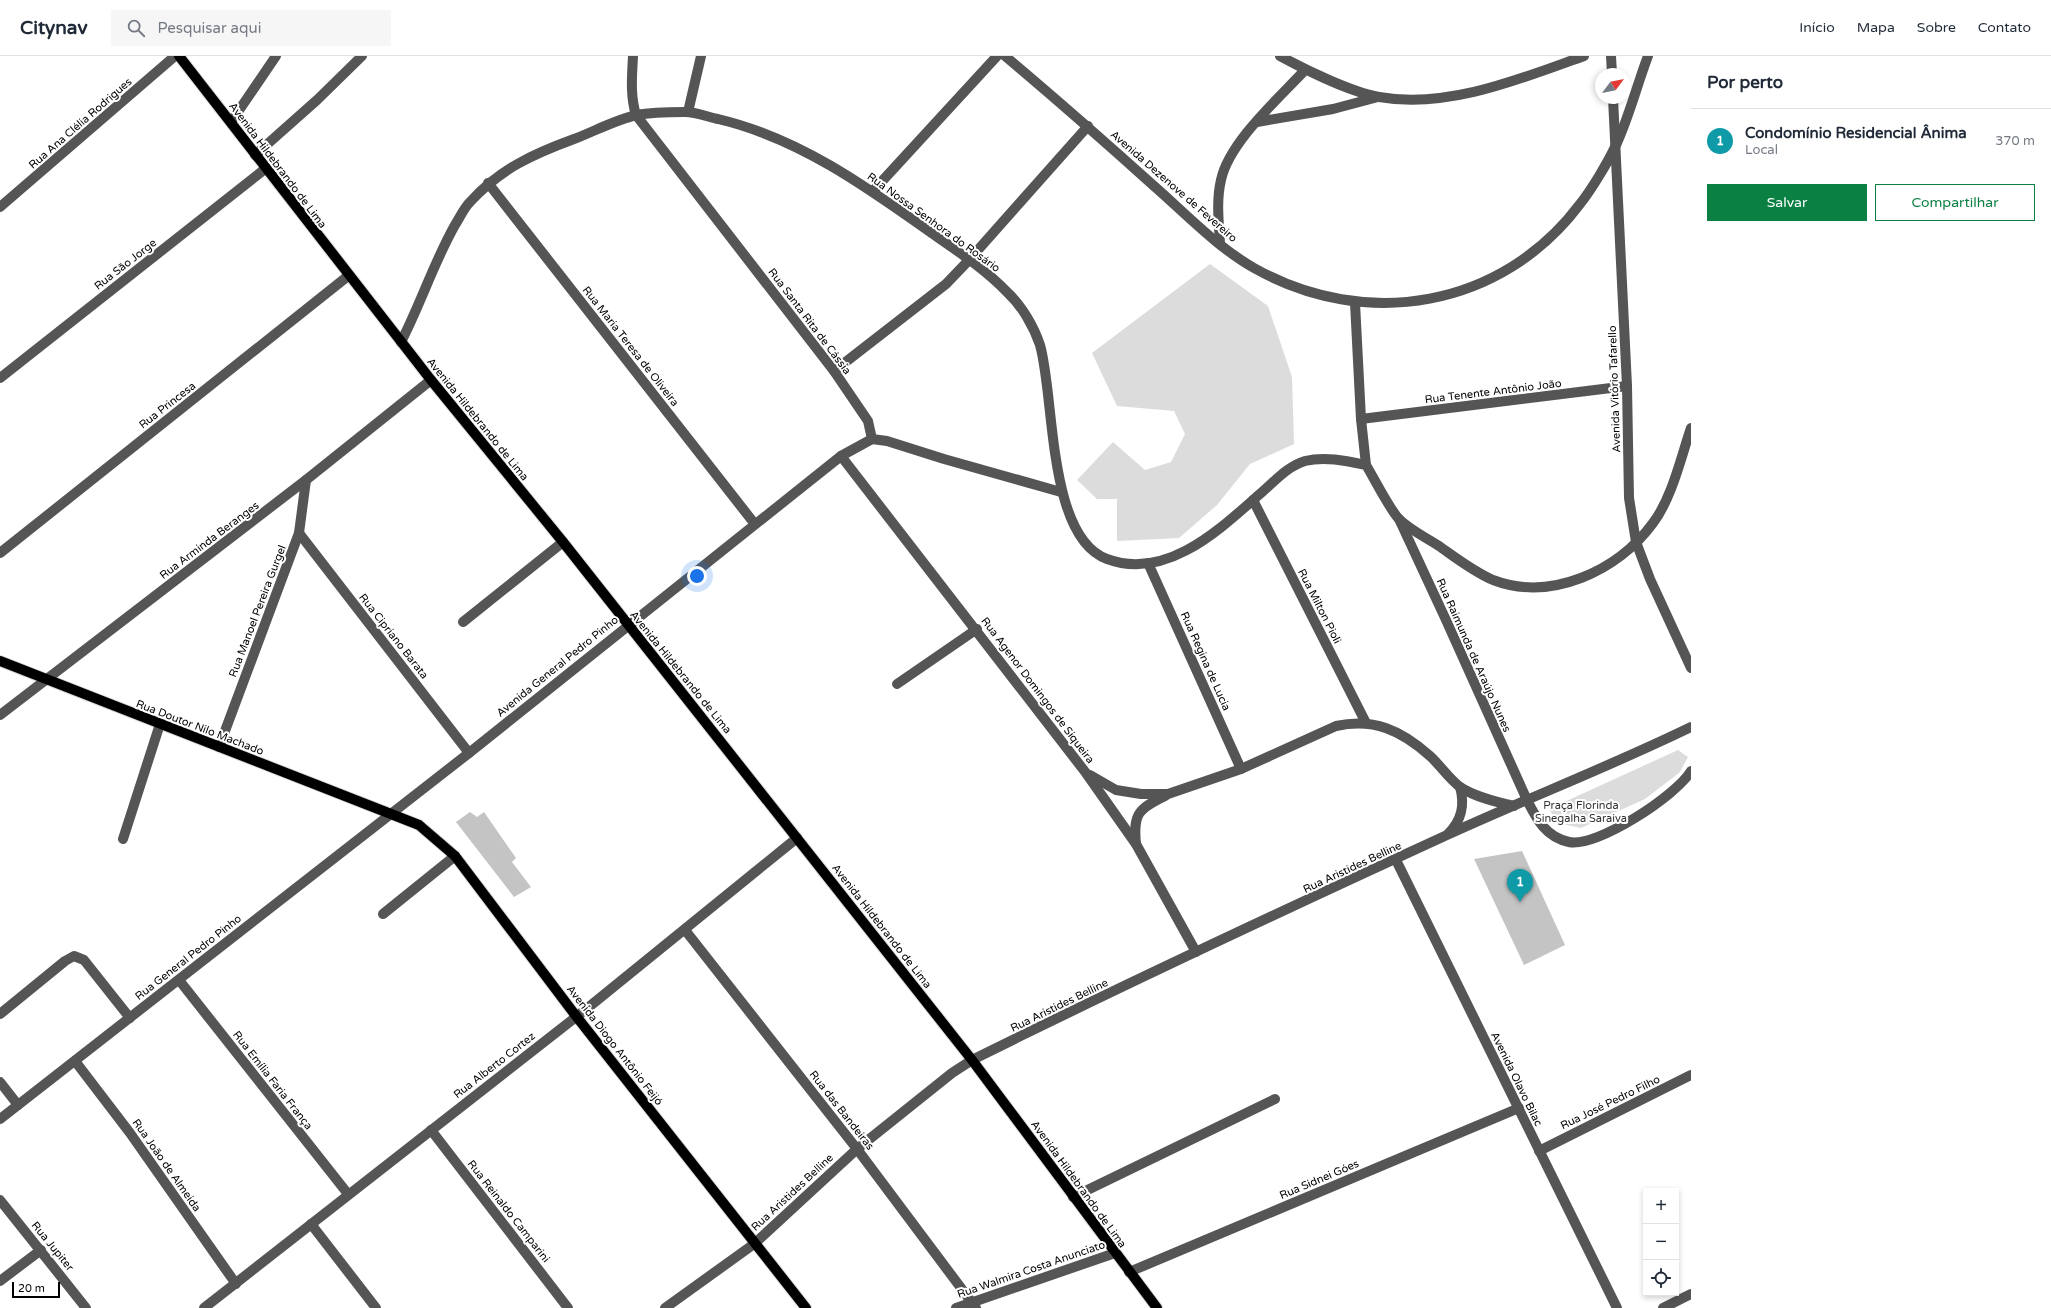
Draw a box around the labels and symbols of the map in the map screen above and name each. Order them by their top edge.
north arrow [1595,68,1631,104]
street label: Rua Ana Clélia Rodrigues [26,75,134,172]
street label: Avenida Hildebrando de Lima [226,100,329,231]
street label: Avenida Dezenove de Fevereiro [1108,128,1240,245]
street label: Rua Nossa Senhora do Rosário [865,170,1003,275]
street label: Rua São Jorge [92,236,159,293]
street label: Rua Santa Rita de Cássia [765,266,854,377]
street label: Rua Maria Teresa de Oliveira [580,284,681,409]
street label: Avenida Vitório Tafarello [1606,325,1623,453]
street label: Avenida Hildebrando de Lima [424,355,531,483]
street label: Rua Tenente Antônio João [1424,377,1562,406]
street label: Rua Princesa [136,379,198,431]
street label: Rua Arminda Beranges [157,499,261,582]
street label: Rua Manoel Pereira Gurgel [226,543,289,679]
your location [687,566,707,586]
street label: Rua Milton Pioli [1295,567,1344,646]
street label: Rua Raimunda de Araújo Nunes [1434,576,1513,734]
street label: Rua Cipriano Barata [356,591,431,682]
street label: Avenida Hildebrando de Lima [627,608,734,736]
street label: Rua Regina de Lucia [1178,610,1233,713]
street label: Avenida General Pedro Pinho [494,613,621,720]
street label: Rua Agenor Domingos de Siqueira [978,615,1097,766]
street label: Rua Doutor Nilo Machado [134,697,266,758]
park label: Praça Florinda Sinegalha Saraiva [1535,799,1627,825]
street label: Rua Aristides Belline [1301,839,1403,896]
street label: Avenida Hildebrando de Lima [829,862,934,991]
pin: 1 [1507,869,1533,902]
street label: Rua General Pedro Pinho [133,912,244,1003]
street label: Rua Aristides Belline [1008,976,1110,1035]
street label: Avenida Diogo Antônio Feijó [564,983,666,1108]
street label: Rua Emília Faria França [230,1028,315,1132]
street label: Rua Alberto Cortez [451,1029,538,1101]
street label: Avenida Olavo Bilac [1488,1030,1545,1129]
street label: Rua das Bandeiras [807,1068,877,1152]
street label: Rua José Pedro Filho [1558,1073,1662,1132]
street label: Rua João de Almeida [130,1116,204,1214]
street label: Avenida Hildebrando de Lima [1028,1118,1129,1250]
street label: Rua Aristides Belline [749,1151,836,1234]
street label: Rua Sidnei Góes [1278,1157,1361,1202]
street label: Rua Reinaldo Camparini [465,1158,552,1265]
street label: Rua Jupiter [29,1219,77,1274]
street label: Rua Walmira Costa Anunciato [956,1238,1107,1301]
scale bar [12,1280,60,1299]

